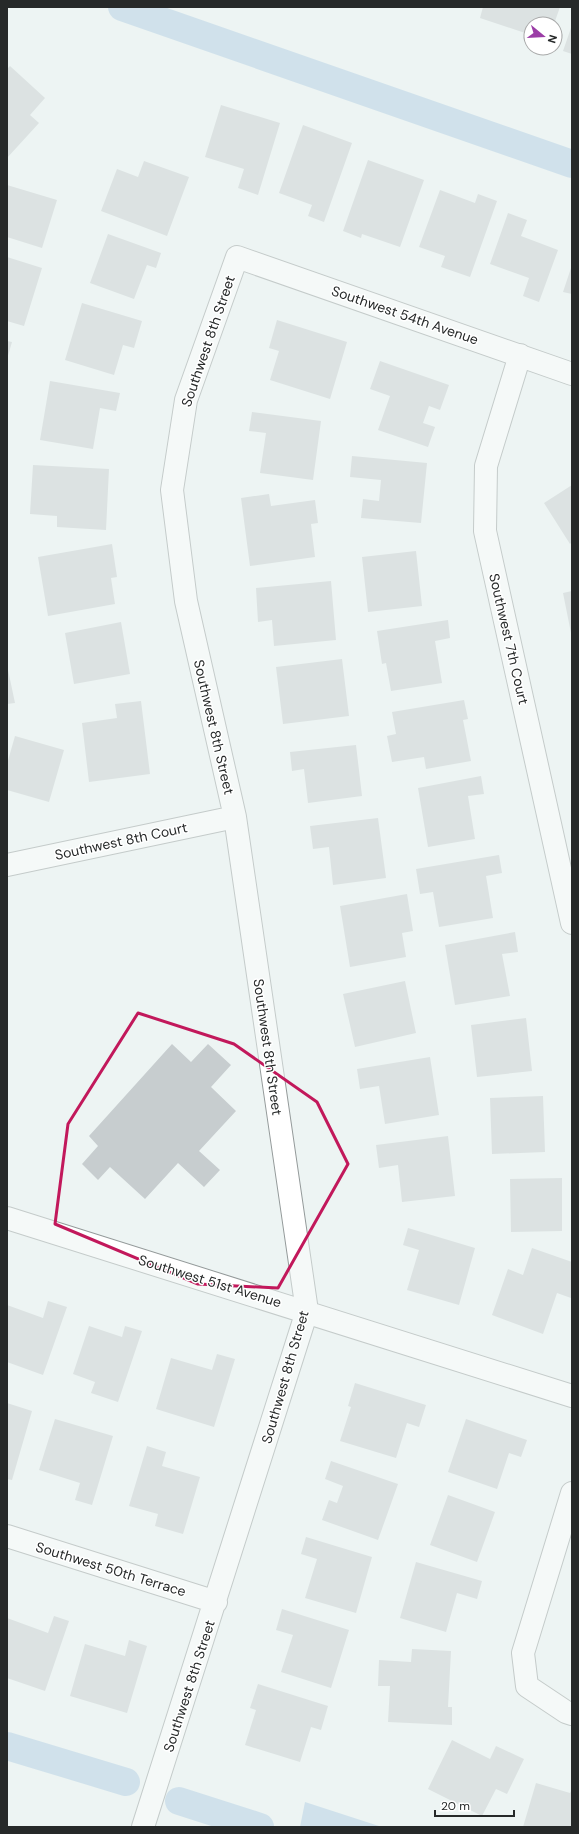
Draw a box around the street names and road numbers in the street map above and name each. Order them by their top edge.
street label: Southwest 8th Street [177,273,239,409]
street label: Southwest 54th Avenue [329,281,481,349]
street label: Southwest 7th Court [485,572,533,706]
street label: Southwest 8th Street [190,658,238,796]
street label: Southwest 8th Court [53,818,189,864]
street label: Southwest 8th Street [250,978,286,1116]
street label: Southwest 51st Avenue [136,1251,284,1311]
street label: Southwest 8th Street [257,1308,313,1446]
street label: Southwest 50th Terrace [34,1538,188,1600]
street label: Southwest 8th Street [159,1618,219,1754]

